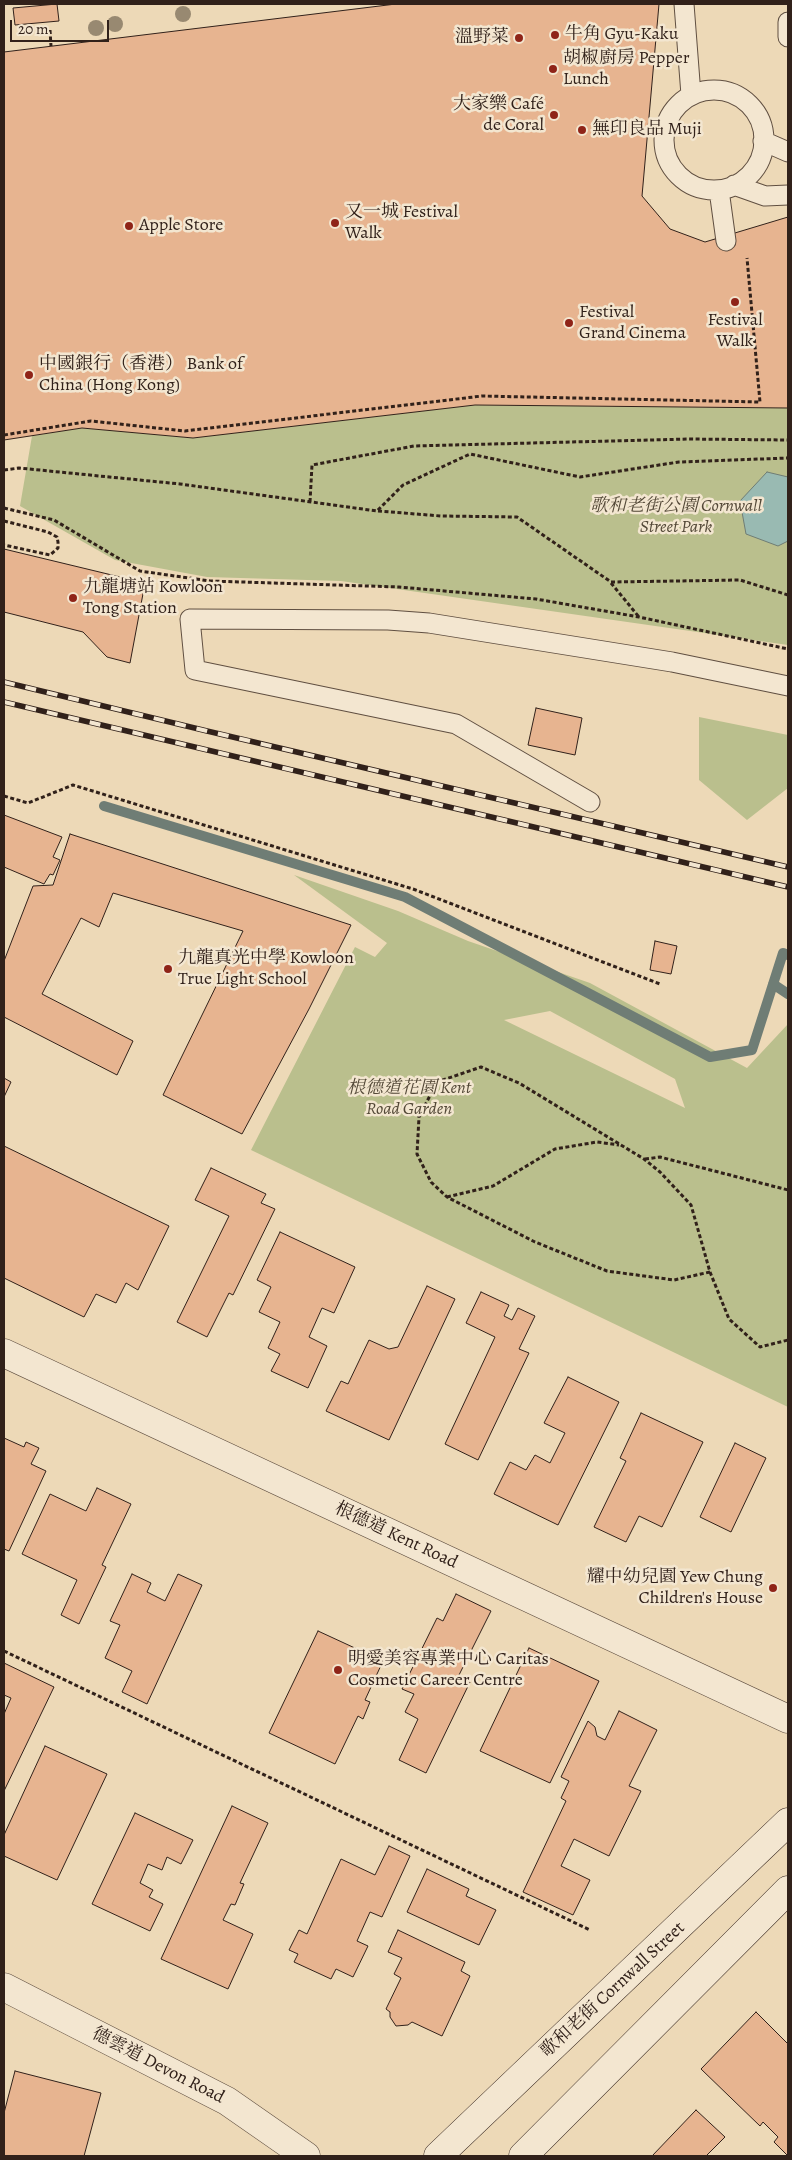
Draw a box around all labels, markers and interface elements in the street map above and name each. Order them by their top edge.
scale bar [12,10,111,42]
text: 20 m [18,19,49,39]
place label: 牛角 Gyu-Kaku [565,24,678,46]
place label: 溫野菜 [455,27,509,49]
marker: 牛角 Gyu-Kaku [549,29,561,41]
marker: 溫野菜 [513,32,525,44]
place label: 胡椒廚房 Pepper Lunch [563,48,690,90]
marker: 胡椒廚房 Pepper Lunch [547,63,559,75]
place label: 大家樂 Café de Coral [453,94,544,136]
marker: 大家樂 Café de Coral [548,109,560,121]
place label: 無印良品 Muji [592,119,702,141]
marker: 無印良品 Muji [576,124,588,136]
place label: 又一城 Festival Walk [345,202,458,244]
place label: Apple Store [139,215,223,237]
marker: 又一城 Festival Walk [329,217,341,229]
marker: Apple Store [123,220,135,232]
marker: Festival Walk [729,296,741,308]
place label: Festival Grand Cinema [579,302,686,344]
place label: Festival Walk [707,310,763,352]
marker: Festival Grand Cinema [563,317,575,329]
place label: 中國銀行（香港） Bank of China (Hong Kong) [39,354,243,396]
marker: 中國銀行（香港） Bank of China (Hong Kong) [23,369,35,381]
park label: 歌和老街公園 Cornwall Street Park [590,496,762,538]
place label: 九龍塘站 Kowloon Tong Station [83,577,223,620]
marker: 九龍塘站 Kowloon Tong Station [67,592,79,604]
place label: 九龍真光中學 Kowloon True Light School [178,948,354,991]
marker: 九龍真光中學 Kowloon True Light School [162,963,174,975]
park label: 根德道花園 Kent Road Garden [347,1078,471,1120]
street label: 根德道 Kent Road [331,1498,461,1574]
place label: 耀中幼兒園 Yew Chung Children's House [587,1567,763,1610]
marker: 耀中幼兒園 Yew Chung Children's House [767,1582,779,1594]
place label: 明愛美容專業中心 Caritas Cosmetic Career Centre [348,1649,549,1692]
marker: 明愛美容專業中心 Caritas Cosmetic Career Centre [332,1664,344,1676]
street label: 歌和老街 Cornwall Street [536,1918,690,2062]
street label: 德雲道 Devon Road [88,2023,228,2109]

